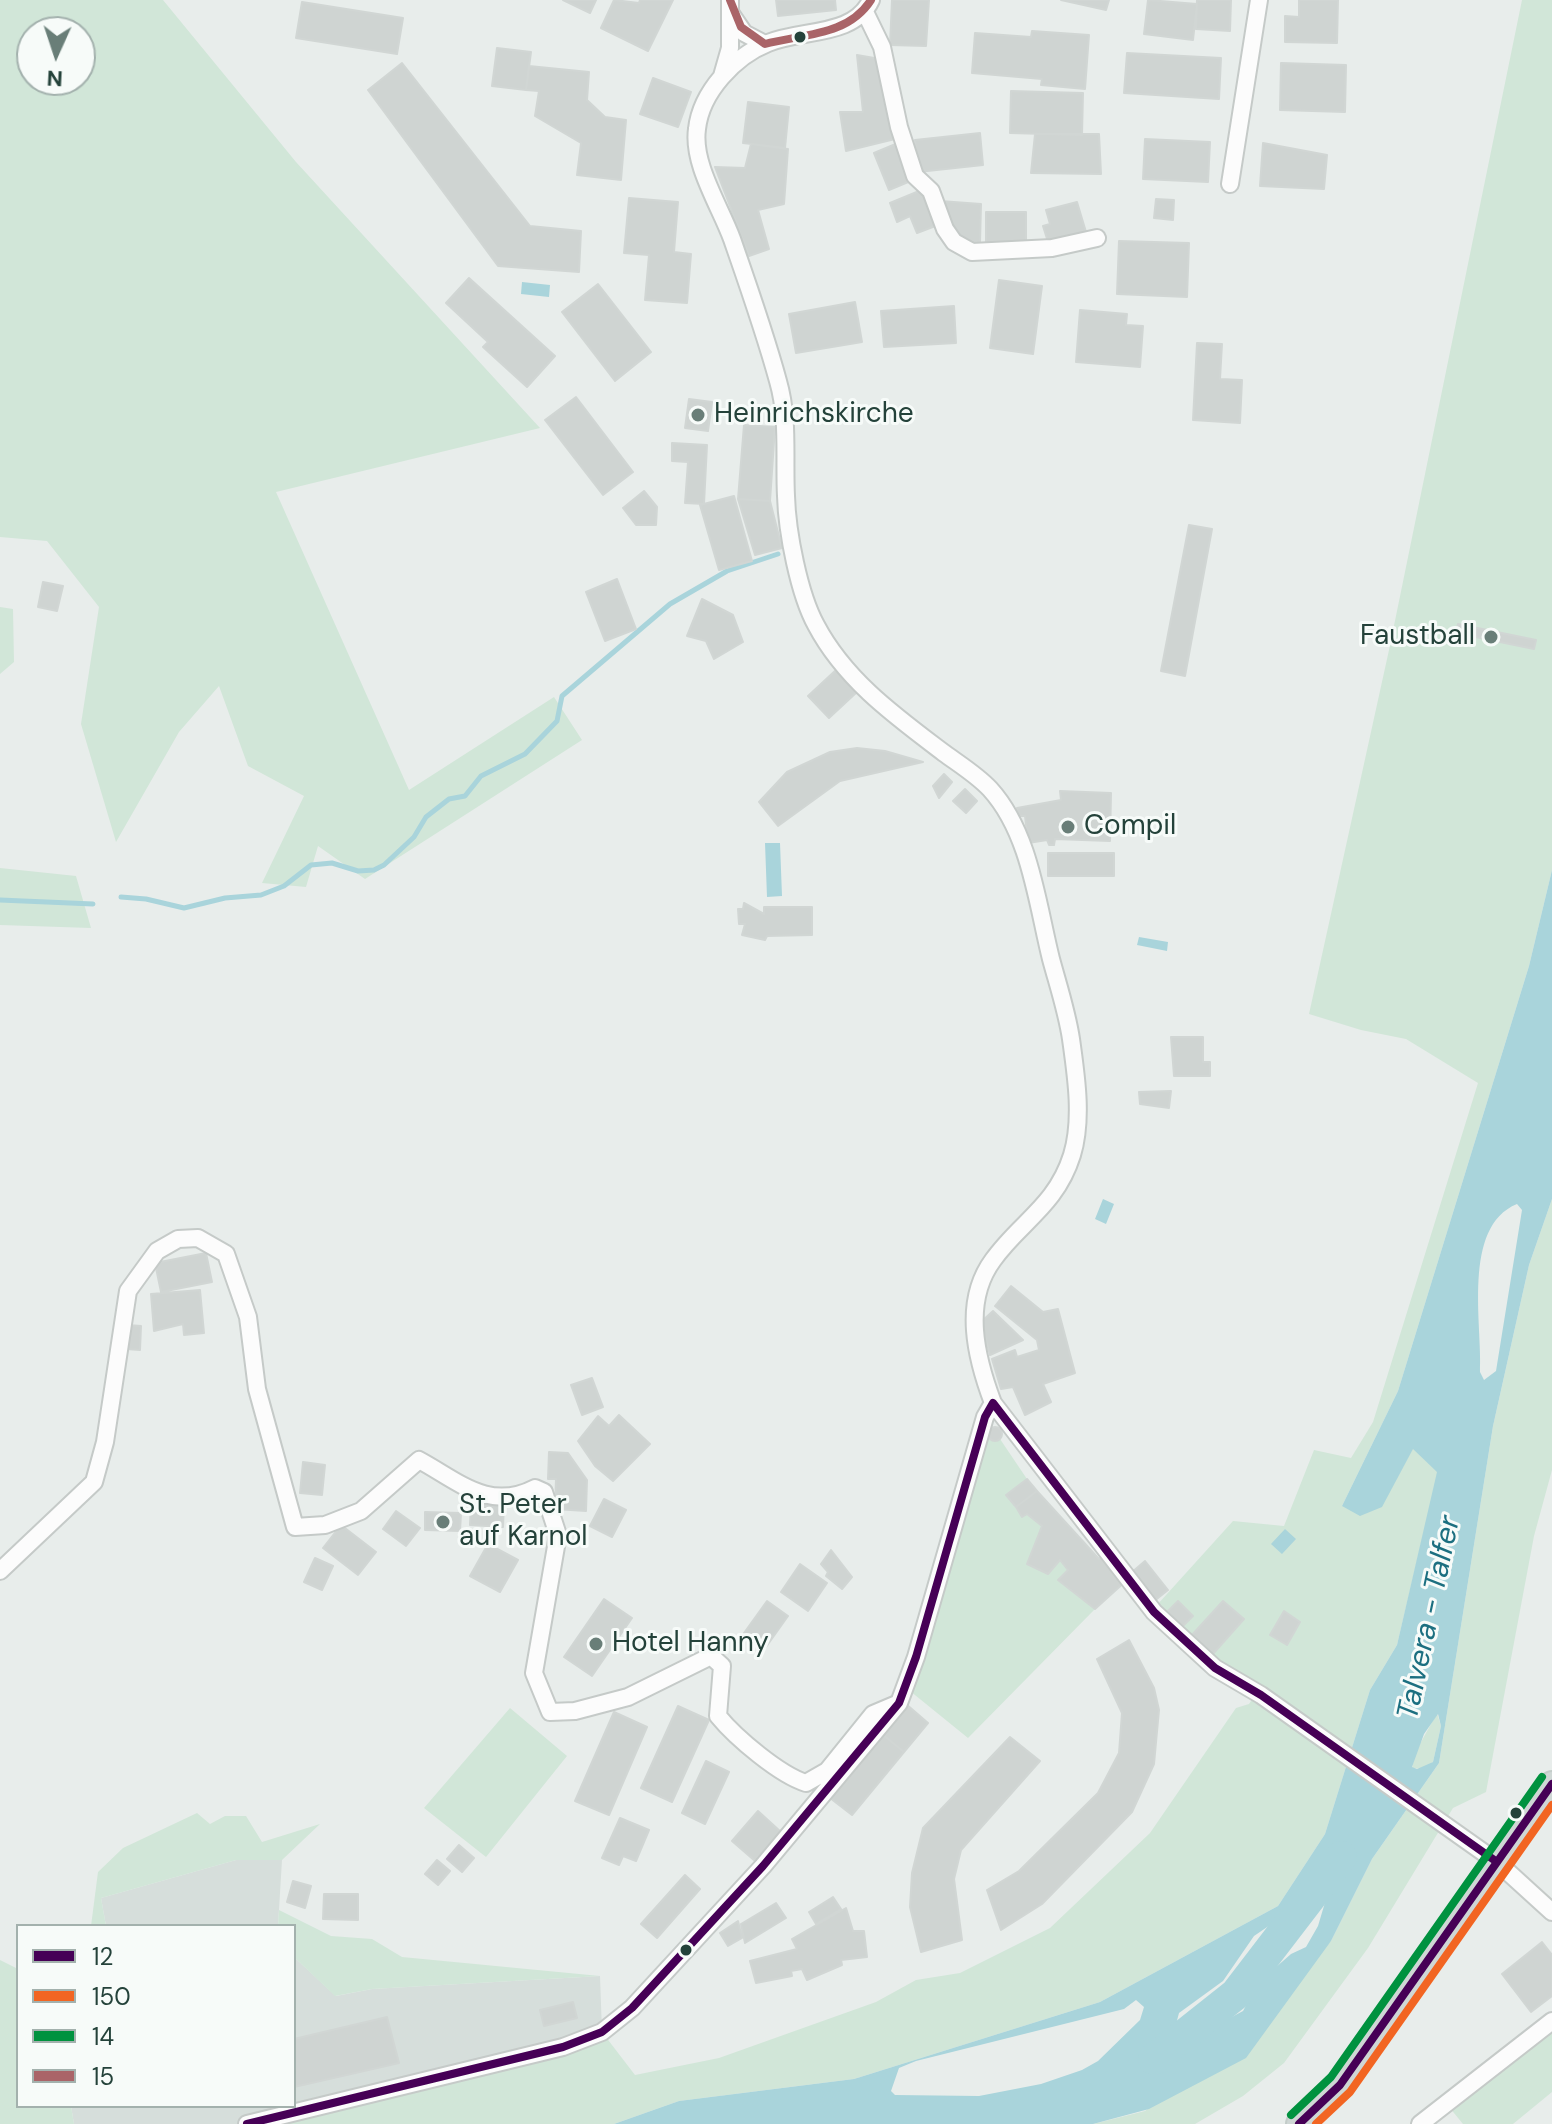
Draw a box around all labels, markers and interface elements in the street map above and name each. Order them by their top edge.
north arrow [16,16,96,96]
unlabelled marker [792,29,808,45]
text: N [46,64,64,93]
place label: Heinrichskirche [714,398,914,432]
marker: Heinrichskirche [689,406,707,424]
place label: Faustball [1360,620,1475,654]
marker: Faustball [1482,628,1500,646]
place label: Compil [1084,810,1176,844]
marker: Compil [1059,818,1077,836]
place label: St. Peter auf Karnol [459,1489,587,1555]
marker: St. Peter auf Karnol [434,1513,452,1531]
water label: Talvera - Talfer [1391,1513,1469,1723]
place label: Hotel Hanny [612,1627,769,1661]
marker: Hotel Hanny [587,1635,605,1653]
unlabelled marker [1508,1805,1524,1821]
legend [16,1924,296,2108]
text: 12 [92,1941,113,1972]
unlabelled marker [678,1942,694,1958]
text: 150 [92,1981,131,2012]
text: 14 [92,2021,114,2052]
text: 15 [92,2061,114,2092]

